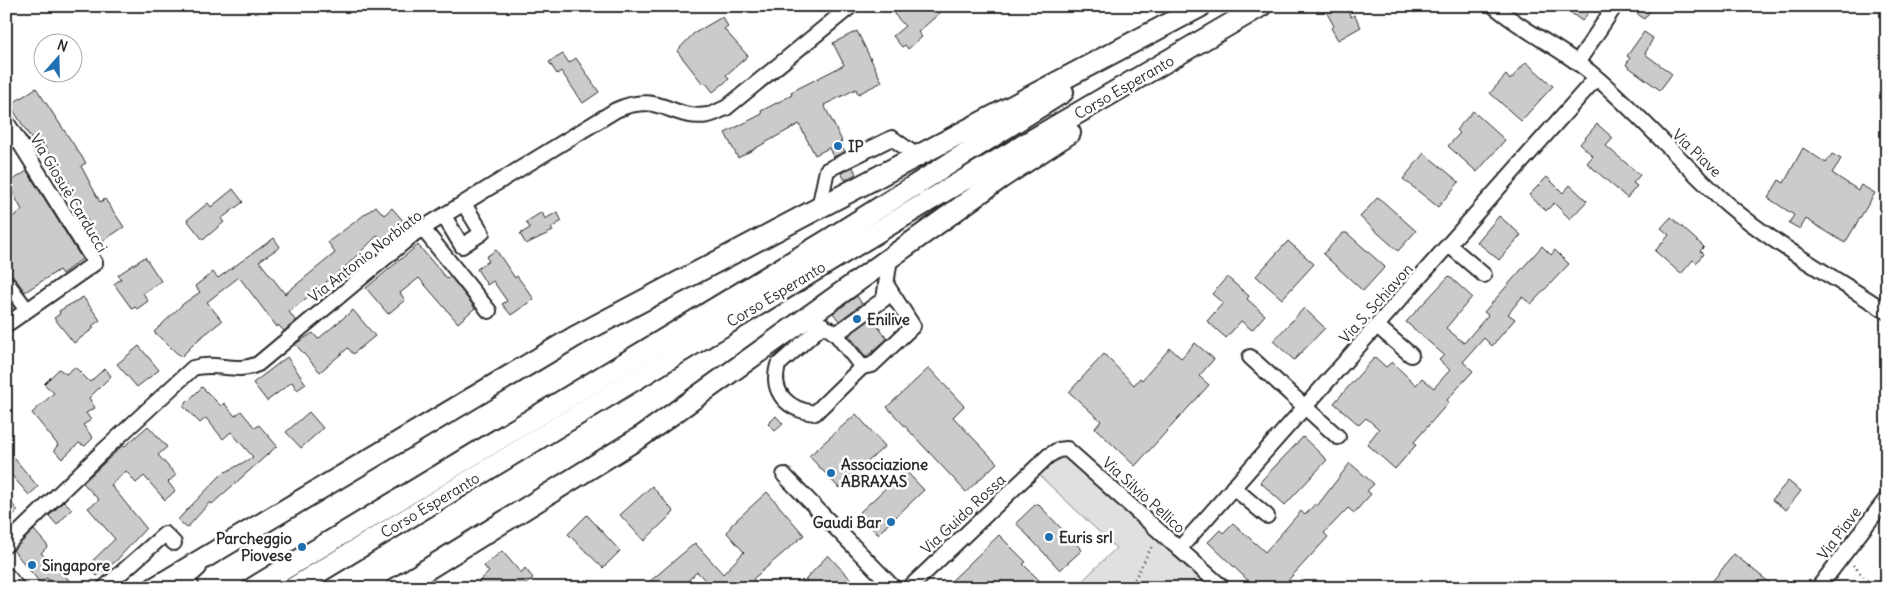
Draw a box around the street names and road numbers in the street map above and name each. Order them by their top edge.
street label: Corso Esperanto [1071,51,1177,123]
street label: Via Piave [1668,125,1726,181]
street label: Via Giosuè Carducci [26,130,112,256]
street label: Via Antonio Norbiato [304,206,426,306]
street label: Corso Esperanto [723,257,829,331]
street label: Via S. Schiavon [1335,259,1417,347]
street label: Via Silvio Pellico [1099,453,1189,537]
street label: Corso Esperanto [377,468,483,542]
street label: Via Guido Rossa [917,470,1010,558]
street label: Via Piave [1813,503,1865,563]

